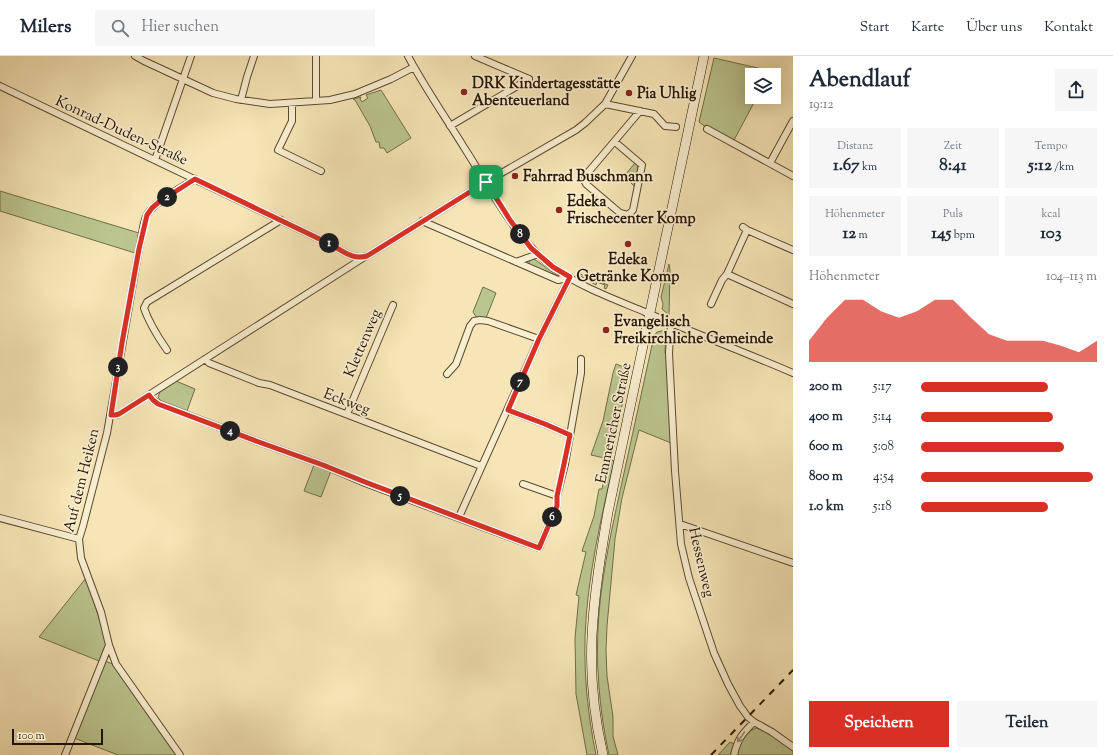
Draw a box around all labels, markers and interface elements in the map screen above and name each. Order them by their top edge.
search box [95,10,375,46]
text: Milers [20,14,71,41]
icon: search [109,17,131,39]
text: Hier suchen [141,17,219,38]
text: Start [860,18,889,38]
text: Karte [911,18,944,38]
text: Über uns [966,18,1022,38]
text: Kontakt [1044,18,1093,38]
text: Abendlauf [809,65,910,97]
map controls [745,68,781,104]
button: layers [745,68,781,104]
button: share [1055,69,1097,111]
place label: DRK Kindertagesstätte Abenteuerland [472,74,621,112]
place label: Pia Uhlig [637,84,697,105]
marker: DRK Kindertagesstätte Abenteuerland [459,87,469,97]
marker: Pia Uhlig [624,88,634,98]
street label: Konrad-Duden-Straße [52,91,191,171]
text: 19:12 [809,96,834,114]
text: Distanz [837,138,873,154]
text: Zeit [944,138,962,154]
text: Tempo [1035,138,1068,154]
text: 1.67 [833,154,860,178]
text: 8:41 [939,154,967,178]
text: 5:12 [1028,154,1052,178]
text: km [860,159,877,175]
text: /km [1052,159,1074,175]
pin [469,165,503,199]
place label: Fahrrad Buschmann [523,167,653,188]
icon: arrive [475,171,497,193]
marker: Fahrrad Buschmann [510,171,520,181]
pin: 2 [157,187,177,207]
text: 2 [164,189,170,205]
place label: Edeka Frischecenter Komp [567,192,696,230]
marker: Edeka Frischecenter Komp [554,205,564,215]
text: Höhenmeter [825,206,885,222]
text: Puls [943,206,963,222]
text: kcal [1042,206,1060,222]
text: 12 [842,222,856,246]
text: 145 [931,222,951,246]
text: 103 [1040,222,1062,246]
pin: 8 [510,224,530,244]
text: 8 [517,226,523,242]
text: m [856,227,868,243]
text: bpm [951,227,975,243]
pin: 1 [319,233,339,253]
text: 1 [327,235,331,251]
marker: Edeka Getränke Komp [623,239,633,249]
place label: Edeka Getränke Komp [577,250,680,288]
text: Höhenmeter [809,268,880,286]
text: 104–113 m [1046,268,1097,286]
street label: Klettenweg [340,306,387,381]
place label: Evangelisch Freikirchliche Gemeinde [614,312,773,350]
marker: Evangelisch Freikirchliche Gemeinde [601,325,611,335]
pin: 3 [108,357,128,377]
text: 3 [116,359,120,375]
street label: Emmericher Straße [591,361,638,486]
pin: 7 [510,372,530,392]
text: 7 [517,374,523,390]
text: 200 m [809,378,842,396]
text: 5:17 [873,378,892,396]
street label: Eckweg [320,384,373,421]
text: 400 m [809,408,843,426]
text: 5:14 [873,408,892,426]
pin: 4 [220,421,240,441]
text: 4 [227,423,233,439]
street label: Auf dem Heiken [59,426,106,535]
text: 600 m [809,438,843,456]
text: 5:08 [873,438,894,456]
text: 800 m [809,468,843,486]
text: 4:54 [873,468,894,486]
pin: 5 [390,486,410,506]
text: 5 [398,488,402,504]
text: 1.0 km [809,498,844,516]
text: 5:18 [873,498,892,516]
pin: 6 [542,507,562,527]
text: 6 [549,509,555,525]
street label: Hessenweg [682,525,719,599]
button: Speichern [809,701,949,747]
button: Teilen [957,701,1097,747]
scale bar [12,727,103,746]
text: 100 m [18,728,45,744]
one-way arrow [737,731,745,742]

